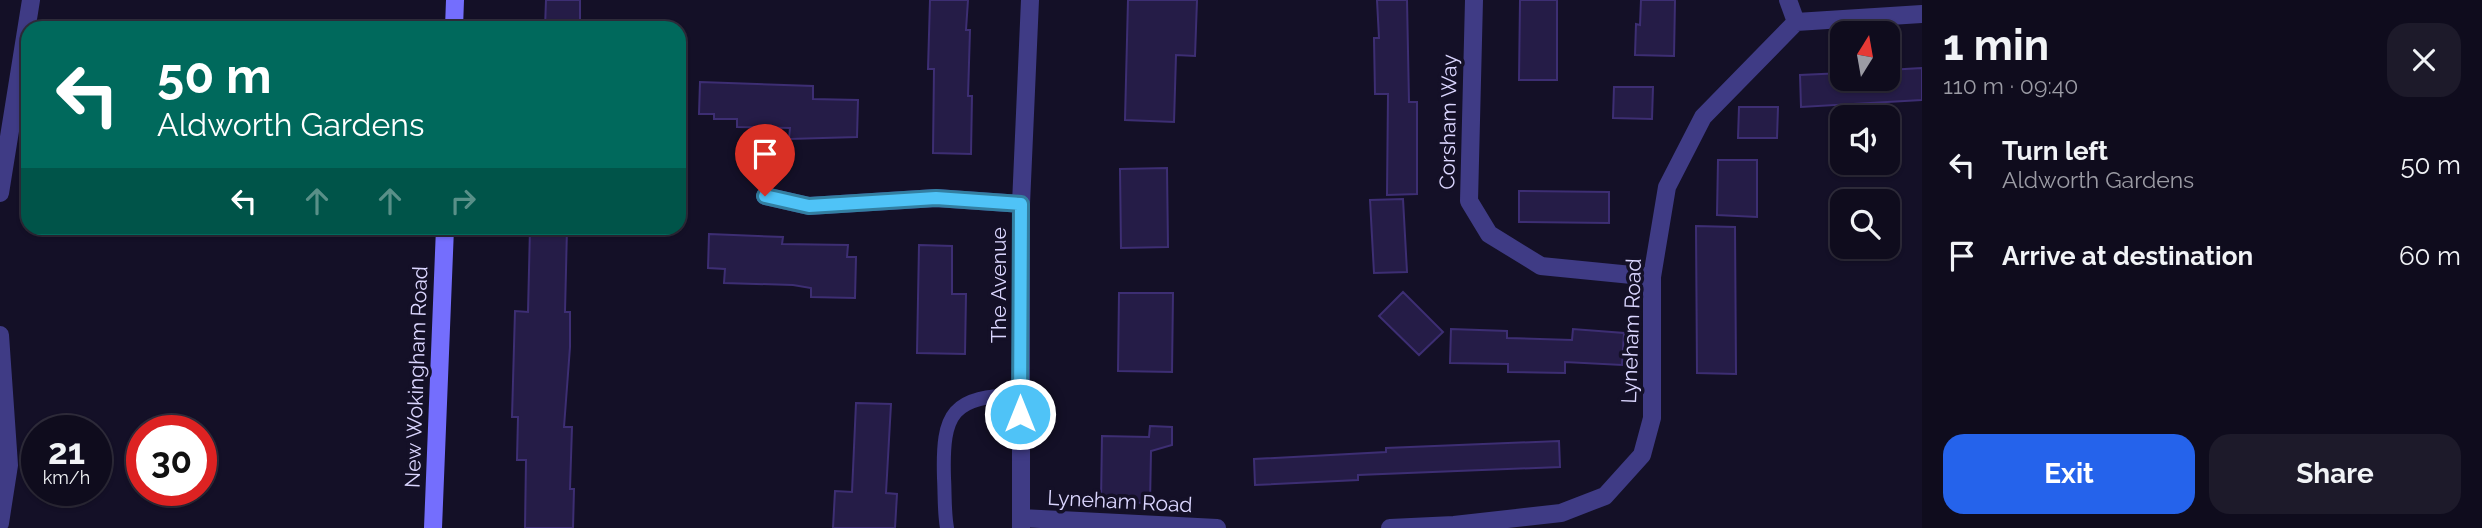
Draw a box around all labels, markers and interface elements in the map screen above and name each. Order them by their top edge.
north arrow [1830,21,1900,91]
map controls [1830,21,1900,259]
text: 1 min [1943,21,2049,70]
button: close [2387,23,2461,97]
text: 50 m [157,47,272,104]
icon: left [42,49,133,140]
street label: Corsham Way [1434,54,1462,190]
text: 110 m · 09:40 [1943,72,2078,99]
button: sound [1830,105,1900,175]
text: Aldworth Gardens [157,106,424,143]
pin [735,124,795,196]
icon: arrive [746,135,784,173]
text: Turn left [2002,136,2108,166]
icon: left [1943,146,1981,184]
text: 50 m [2400,150,2461,180]
text: Aldworth Gardens [2002,166,2194,193]
icon: left [225,182,263,220]
icon: ahead [298,182,336,220]
icon: ahead [371,182,409,220]
icon: right [444,182,482,220]
button: search [1830,189,1900,259]
street label: The Avenue [986,227,1011,343]
icon: arrive [1943,237,1981,275]
text: Arrive at destination [2002,241,2253,271]
text: 60 m [2399,241,2461,271]
street label: Lyneham Road [1616,258,1646,404]
street label: New Wokingham Road [400,266,432,488]
position arrow [983,377,1057,451]
speed limit sign: 30 [126,415,217,506]
text: 21 [48,431,85,472]
button: Exit [1943,434,2195,514]
button: Share [2209,434,2461,514]
text: km/h [43,467,90,488]
street label: Lyneham Road [1047,485,1193,517]

